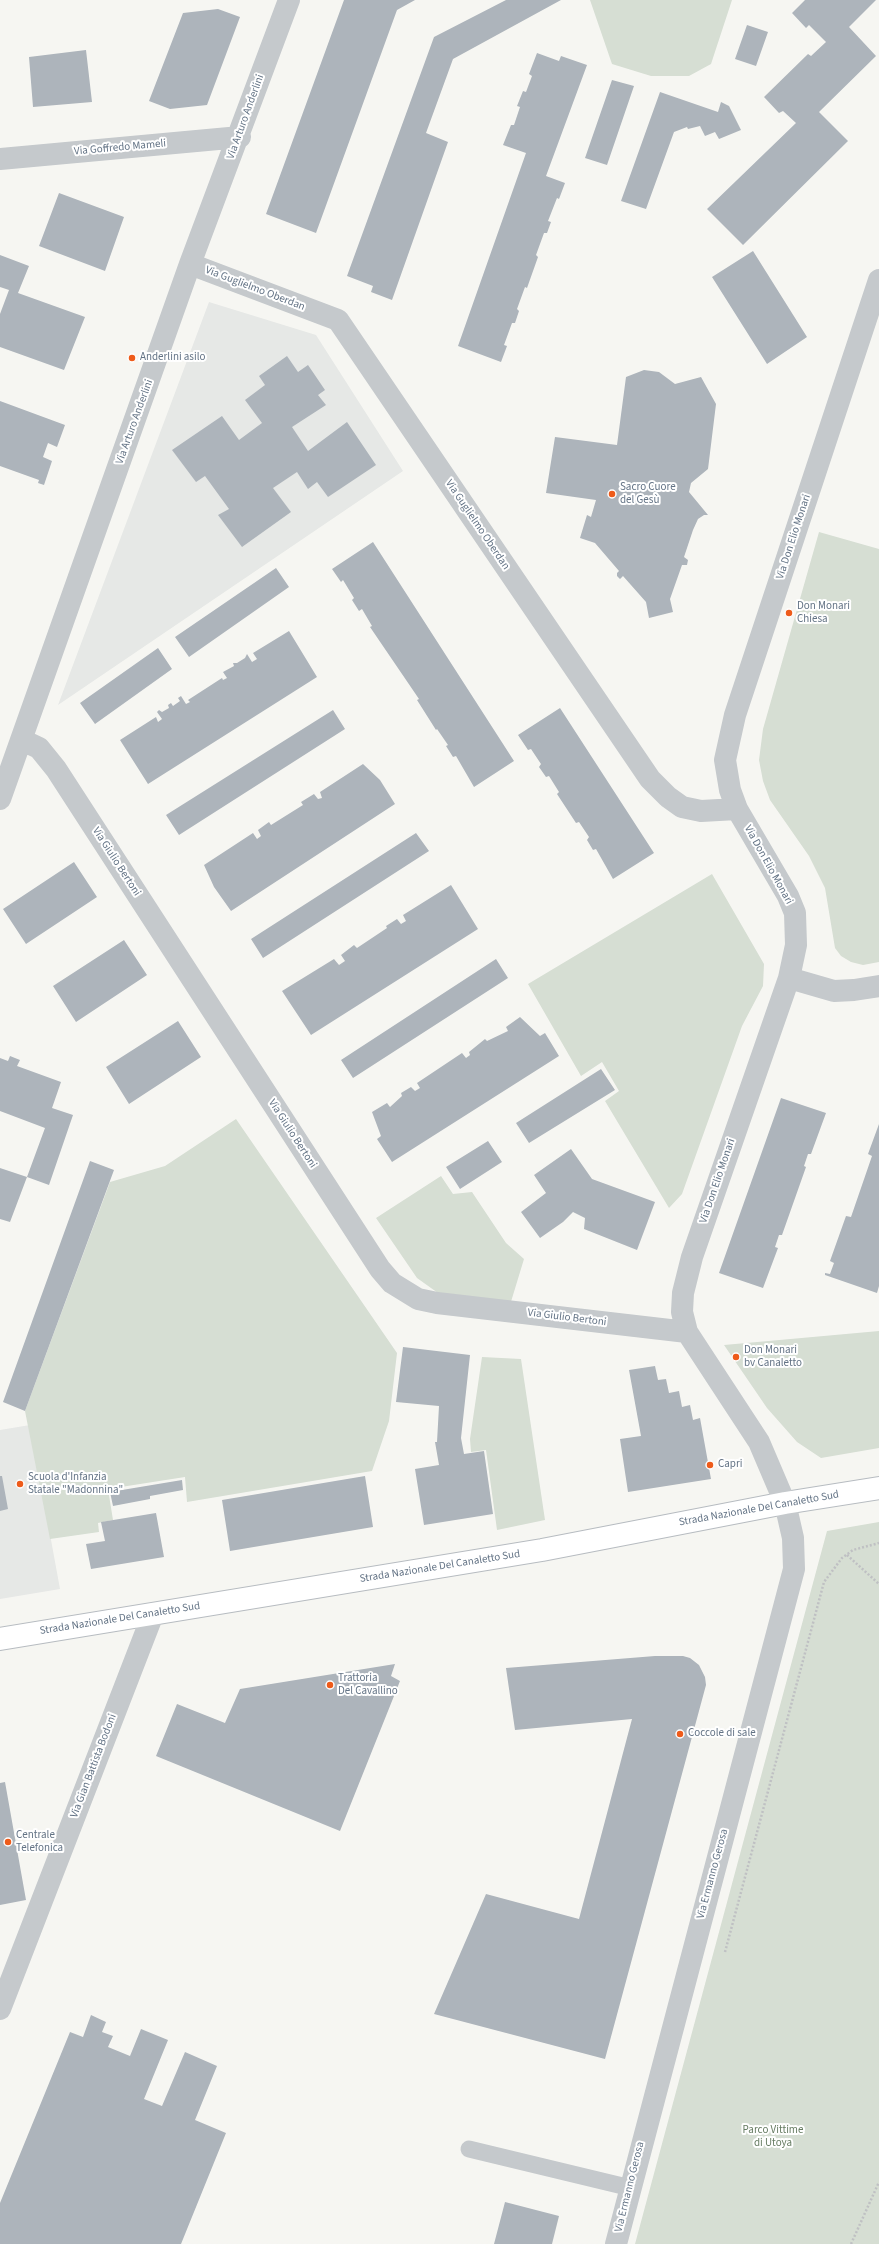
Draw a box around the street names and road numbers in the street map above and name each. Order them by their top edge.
street label: Via Arturo Anderlini [225,73,267,161]
street label: Via Goffredo Mameli [73,137,167,159]
street label: Via Guglielmo Oberdan [203,264,307,314]
street label: Via Arturo Anderlini [114,378,156,466]
street label: Via Guglielmo Oberdan [442,477,512,573]
street label: Via Don Elio Monari [774,493,814,581]
street label: Via Don Elio Monari [741,823,795,907]
street label: Via Giulio Bertoni [89,825,143,899]
street label: Via Giulio Bertoni [265,1097,319,1171]
street label: Via Don Elio Monari [697,1137,739,1225]
street label: Via Giulio Bertoni [527,1307,607,1329]
street label: Strada Nazionale Del Canaletto Sud [678,1488,840,1530]
street label: Strada Nazionale Del Canaletto Sud [359,1548,521,1586]
street label: Strada Nazionale Del Canaletto Sud [39,1600,201,1638]
street label: Via Gian Battista Bodoni [68,1712,120,1820]
street label: Via Ermanno Gerosa [695,1828,731,1920]
street label: Via Ermanno Gerosa [612,2140,648,2234]

